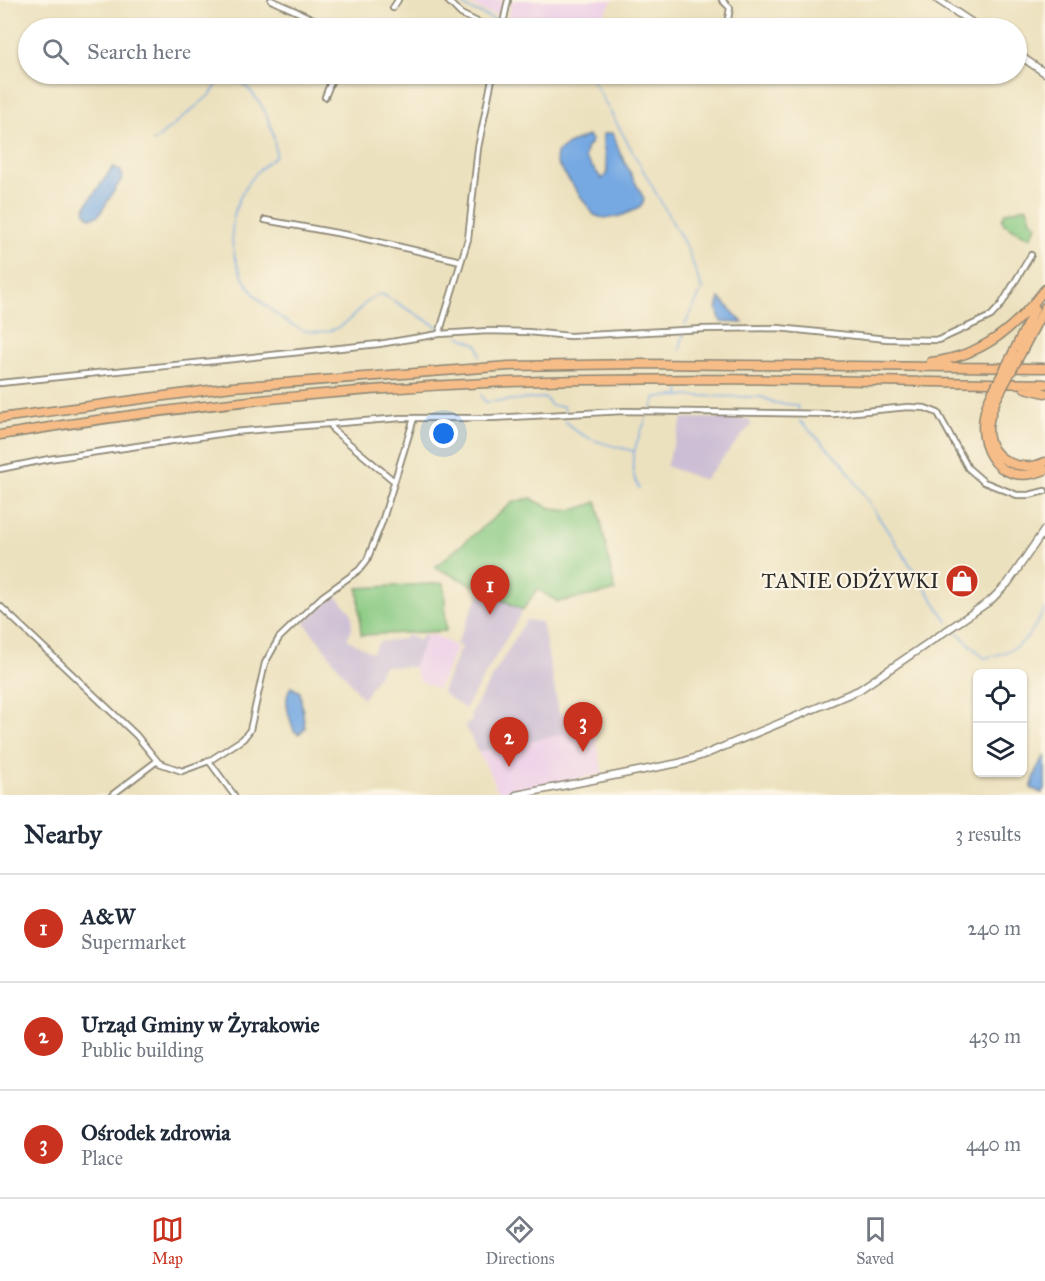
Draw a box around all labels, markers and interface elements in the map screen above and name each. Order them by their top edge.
search box [18,18,1027,84]
icon: search [39,35,72,68]
text: Search here [87,38,191,65]
your location [429,419,458,448]
shop icon: TANIE ODŻYWKI [944,563,980,599]
pin: 1 [470,566,510,615]
place label: TANIE ODŻYWKI [762,568,939,594]
map controls [973,669,1027,777]
button: locate [973,669,1027,723]
pin: 3 [564,702,602,752]
pin: 2 [490,718,528,767]
button: layers [973,723,1027,777]
text: Nearby [24,818,102,850]
text: 3 results [955,822,1021,846]
text: A&W [81,903,135,930]
text: 1 [40,916,47,940]
text: 240 m [967,916,1021,940]
text: Supermarket [81,930,186,954]
text: Urząd Gminy w Żyrakowie [81,1011,320,1038]
text: 2 [39,1024,48,1048]
text: 430 m [969,1024,1021,1048]
text: Public building [81,1038,203,1062]
text: Ośrodek zdrowia [81,1119,231,1146]
text: 3 [40,1132,48,1156]
text: 440 m [966,1132,1021,1156]
text: Place [81,1146,123,1170]
tab: Map [151,1213,184,1268]
tab: Directions [486,1213,554,1268]
tab: Saved [856,1213,894,1268]

